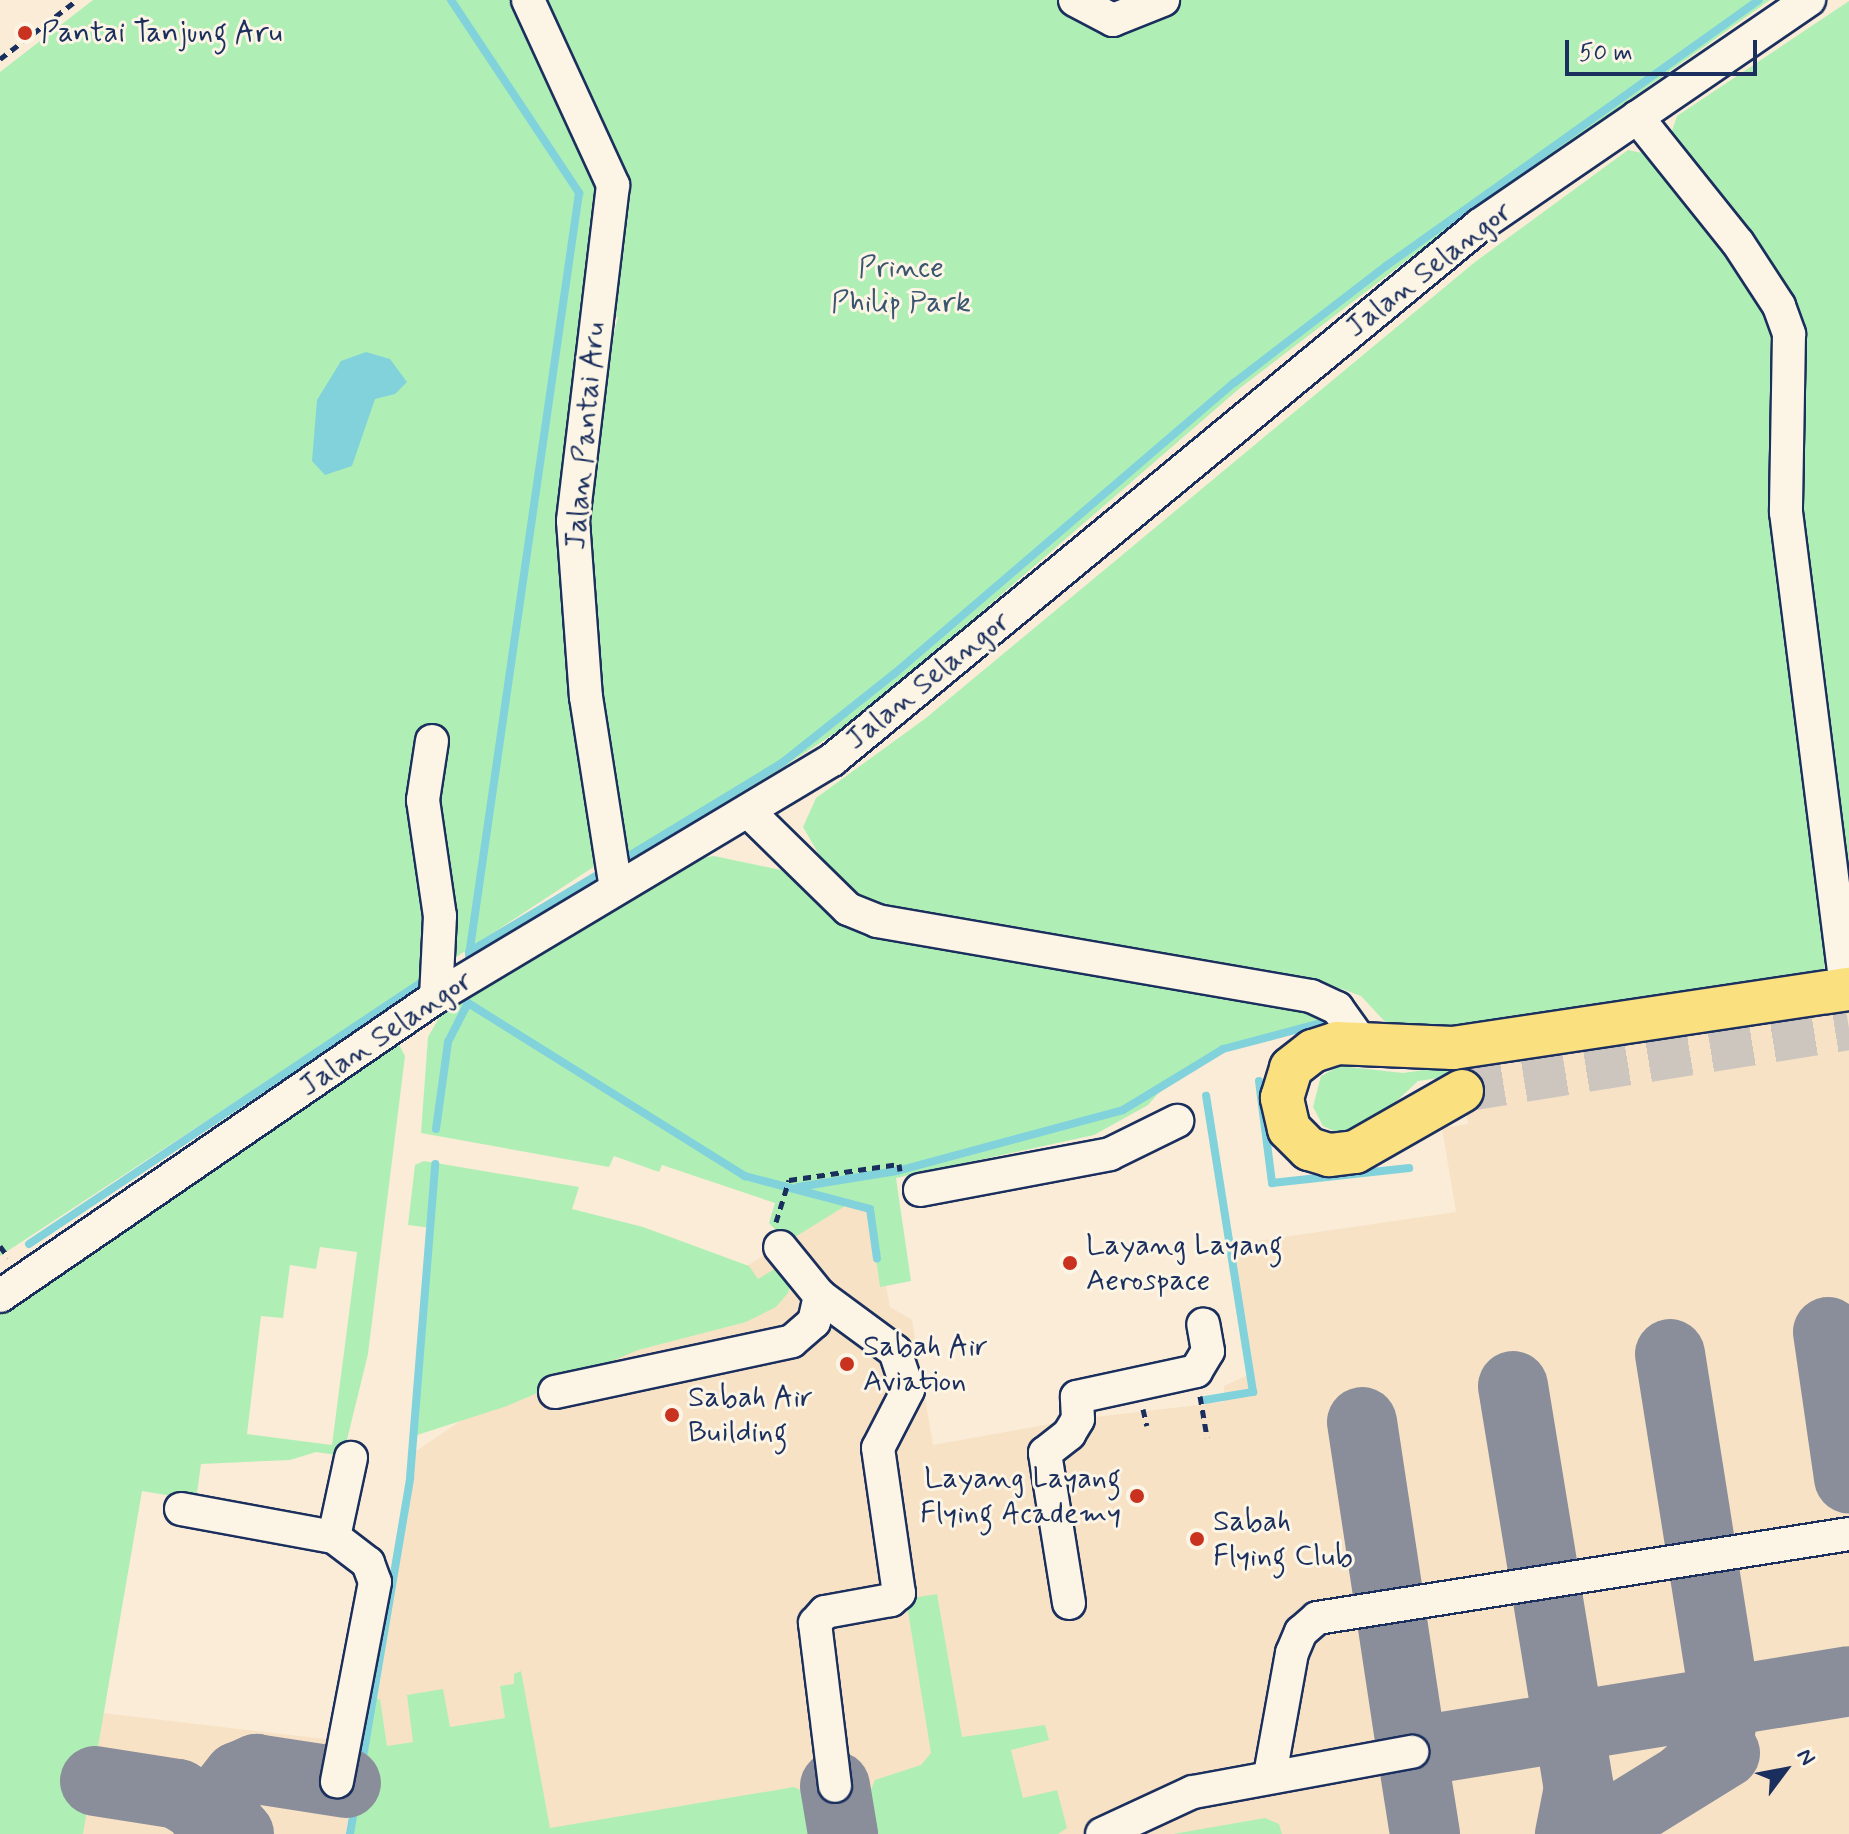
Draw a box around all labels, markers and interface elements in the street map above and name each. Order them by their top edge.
place label: Pantai Tanjung Aru [41,15,277,51]
marker: Pantai Tanjung Aru [16,24,34,42]
scale bar [1569,24,1761,74]
text: 50 m [1579,38,1633,69]
street label: Jalan Selangor [1339,194,1519,346]
park label: Prince Philip Park [832,250,970,320]
street label: Jalan Pantai Aru [558,325,614,547]
street label: Jalan Selangor [839,604,1017,758]
street label: Jalan Selangor [293,963,479,1105]
place label: Layang Layang Aerospace [1086,1228,1295,1298]
marker: Layang Layang Aerospace [1061,1254,1079,1272]
place label: Sabah Air Aviation [863,1329,989,1400]
marker: Sabah Air Aviation [838,1355,856,1373]
place label: Sabah Air Building [688,1380,814,1450]
marker: Sabah Air Building [663,1406,681,1424]
place label: Layang Layang Flying Academy [912,1461,1121,1532]
marker: Layang Layang Flying Academy [1128,1487,1146,1505]
place label: Sabah Flying Club [1213,1504,1353,1574]
marker: Sabah Flying Club [1188,1530,1206,1548]
north arrow [1745,1730,1825,1810]
text: N [1790,1744,1821,1771]

